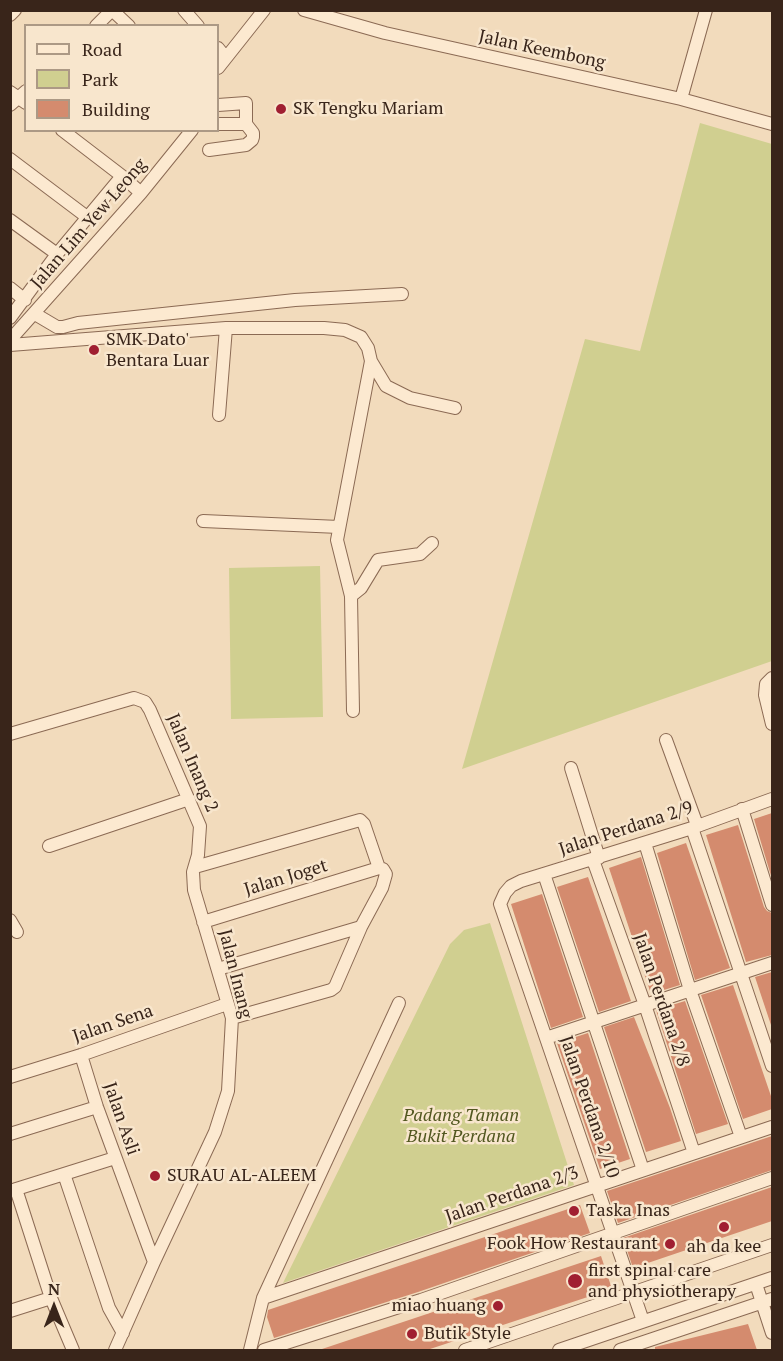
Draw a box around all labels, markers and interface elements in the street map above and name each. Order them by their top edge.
legend [24,24,219,132]
street label: Jalan Keembong [477,26,607,74]
text: Road [82,37,122,61]
text: Park [82,67,118,91]
text: Building [82,97,150,121]
place label: SK Tengku Mariam [293,98,444,120]
marker: SK Tengku Mariam [274,102,288,116]
street label: Jalan Lim Yew Leong [27,154,151,294]
place label: SMK Dato' Bentara Luar [106,329,209,372]
marker: SMK Dato' Bentara Luar [87,343,101,357]
street label: Jalan Inang 2 [162,710,222,816]
street label: Jalan Perdana 2/9 [556,797,696,861]
street label: Jalan Joget [242,855,330,901]
street label: Jalan Inang [214,927,256,1021]
street label: Jalan Perdana 2/8 [628,930,694,1070]
street label: Jalan Sena [70,1000,156,1048]
street label: Jalan Perdana 2/10 [555,1033,623,1181]
street label: Jalan Asli [98,1080,144,1158]
park label: Padang Taman Bukit Perdana [403,1105,519,1148]
street label: Jalan Perdana 2/3 [442,1162,582,1228]
place label: SURAU AL-ALEEM [167,1165,316,1187]
marker: SURAU AL-ALEEM [148,1169,162,1183]
place label: Taska Inas [586,1200,670,1222]
marker: Taska Inas [567,1204,581,1218]
marker: ah da kee [717,1220,731,1234]
place label: Fook How Restaurant [487,1233,658,1255]
place label: ah da kee [687,1236,761,1258]
marker: Fook How Restaurant [663,1237,677,1251]
place label: first spinal care and physiotherapy [588,1260,736,1302]
marker: first spinal care and physiotherapy [566,1272,584,1290]
north arrow [24,1277,84,1337]
text: N [48,1278,60,1300]
place label: miao huang [391,1295,486,1317]
marker: miao huang [491,1299,505,1313]
place label: Butik Style [424,1323,511,1345]
marker: Butik Style [405,1327,419,1341]

